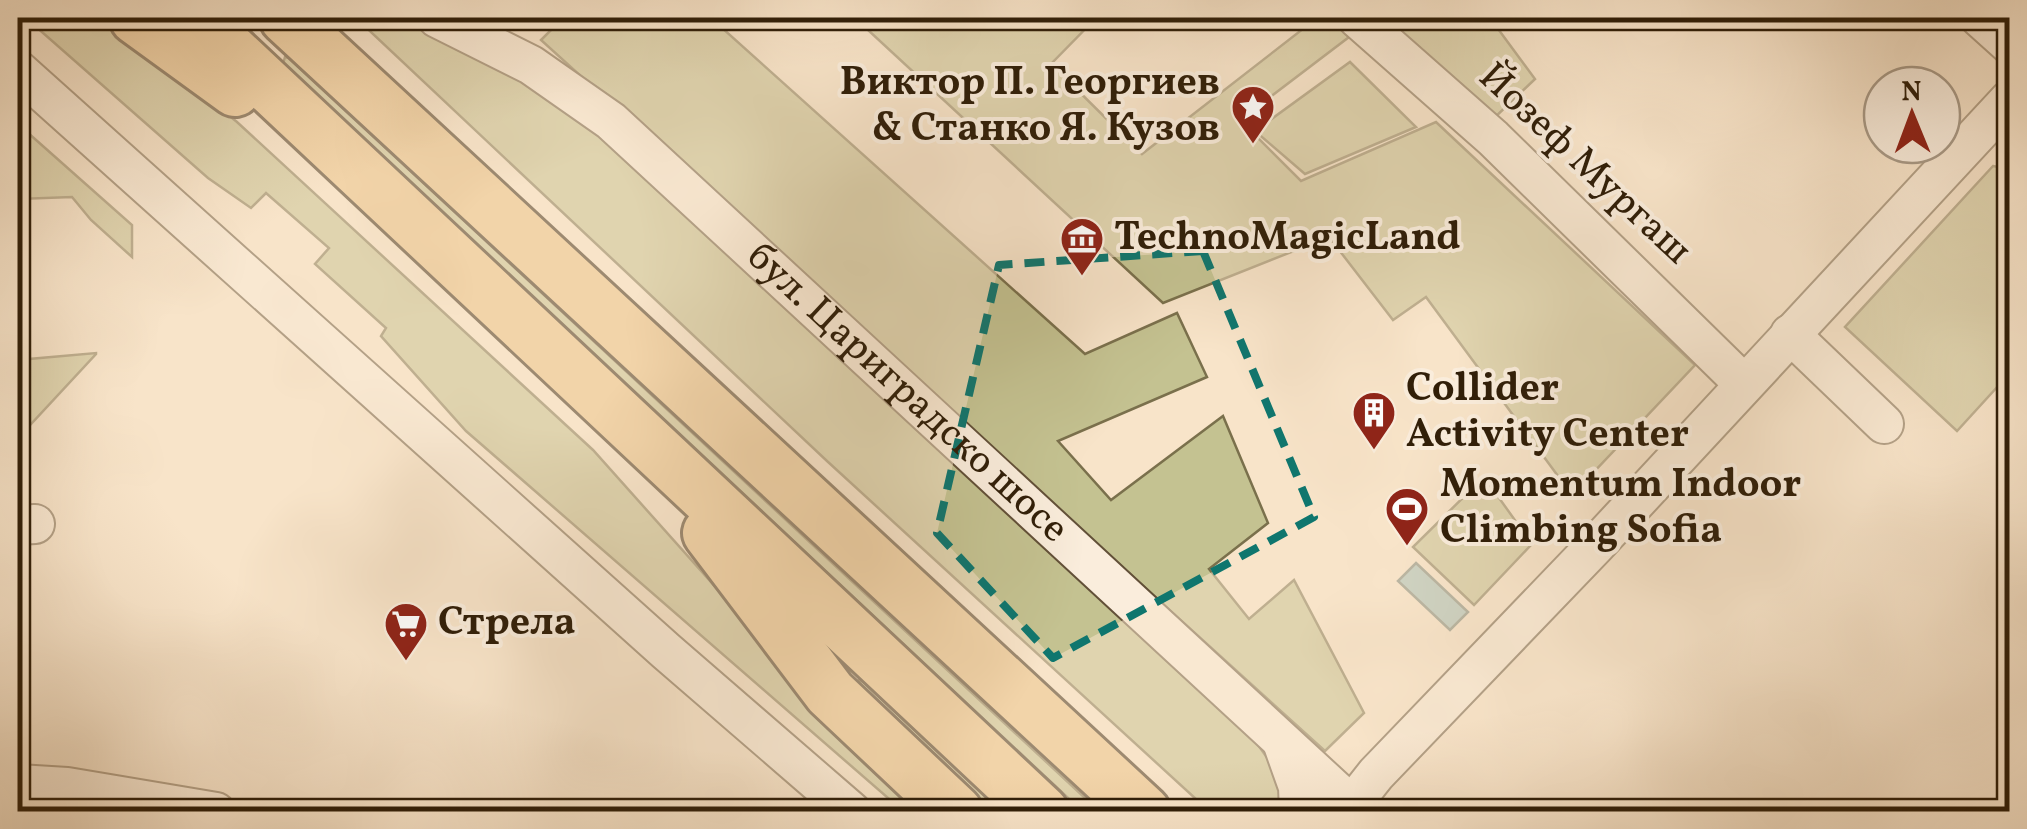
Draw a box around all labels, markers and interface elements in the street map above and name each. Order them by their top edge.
street label: Йозеф Мургаш [1465,51,1703,279]
place label: Виктор П. Георгиев & Станко Я. Кузов [840,56,1220,158]
north arrow [1862,65,1962,165]
text: N [1901,73,1922,112]
place icon: Виктор П. Георгиев & Станко Я. Кузов [1230,84,1276,145]
place label: TechnoMagicLand [1114,211,1461,267]
museum icon: TechnoMagicLand [1059,216,1105,277]
street label: бул. Цариградско шосе [733,231,1080,557]
place label: Collider Activity Center [1406,362,1689,464]
building icon: Collider Activity Center [1351,390,1397,451]
place label: Momentum Indoor Climbing Sofia [1440,458,1801,560]
sports icon: Momentum Indoor Climbing Sofia [1384,486,1430,547]
place label: Стрела [438,596,576,652]
supermarket icon: Стрела [383,601,429,662]

